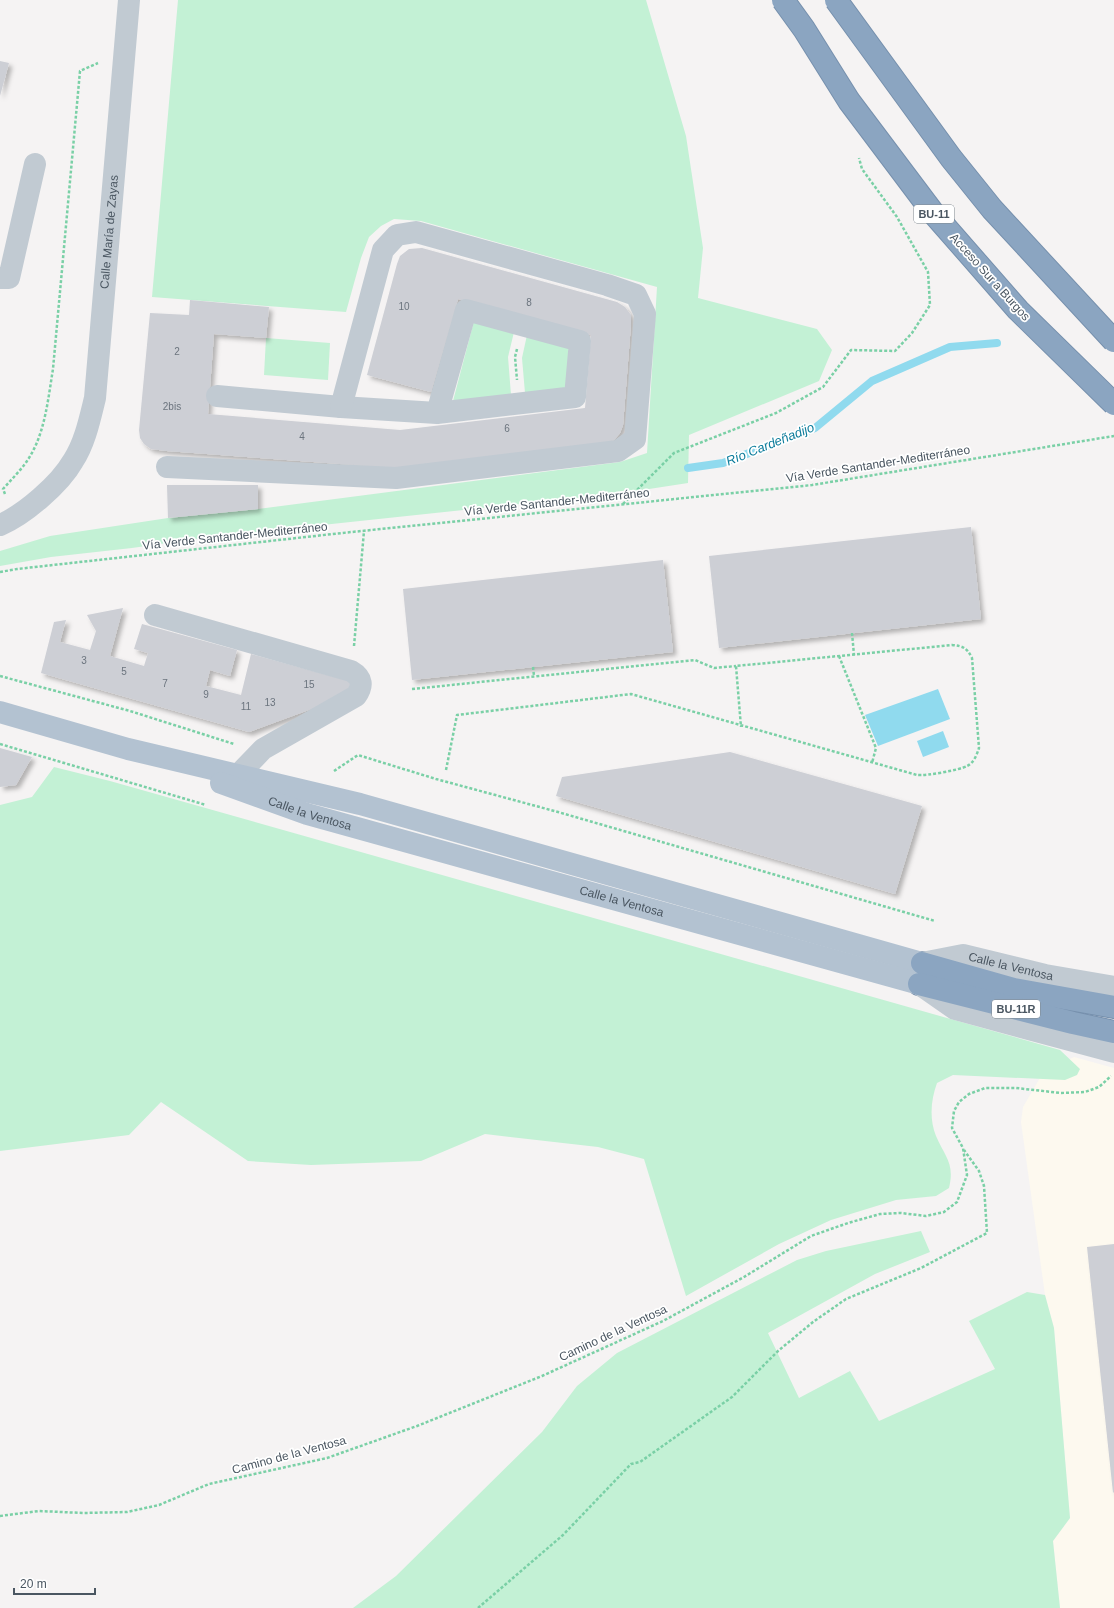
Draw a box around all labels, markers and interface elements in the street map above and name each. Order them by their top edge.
street label: Calle María de Zayas [97,174,121,289]
road number: BU-11 [914,205,954,223]
street label: Acceso Sur a Burgos [947,230,1033,324]
house number: 8 [526,297,532,308]
house number: 10 [398,301,410,312]
house number: 2 [174,346,180,357]
house number: 2bis [163,401,181,412]
water label: Río Cardeñadijo [724,419,816,469]
house number: 6 [504,423,510,434]
house number: 4 [299,431,305,442]
street label: Vía Verde Santander-Mediterráneo [785,442,971,485]
street label: Vía Verde Santander-Mediterráneo [464,485,651,519]
street label: Vía Verde Santander-Mediterráneo [142,519,329,553]
house number: 3 [81,655,87,666]
house number: 5 [121,666,127,677]
house number: 7 [162,678,168,689]
house number: 15 [303,679,315,690]
house number: 9 [203,689,209,700]
house number: 13 [264,697,276,708]
house number: 11 [241,701,252,712]
street label: Calle la Ventosa [266,794,354,833]
street label: Calle la Ventosa [578,883,666,920]
street label: Calle la Ventosa [967,950,1055,983]
road number: BU-11R [992,1000,1040,1018]
street label: Camino de la Ventosa [557,1302,669,1364]
street label: Camino de la Ventosa [230,1433,348,1477]
scale bar [14,1570,95,1596]
text: 20 m [20,1577,47,1591]

